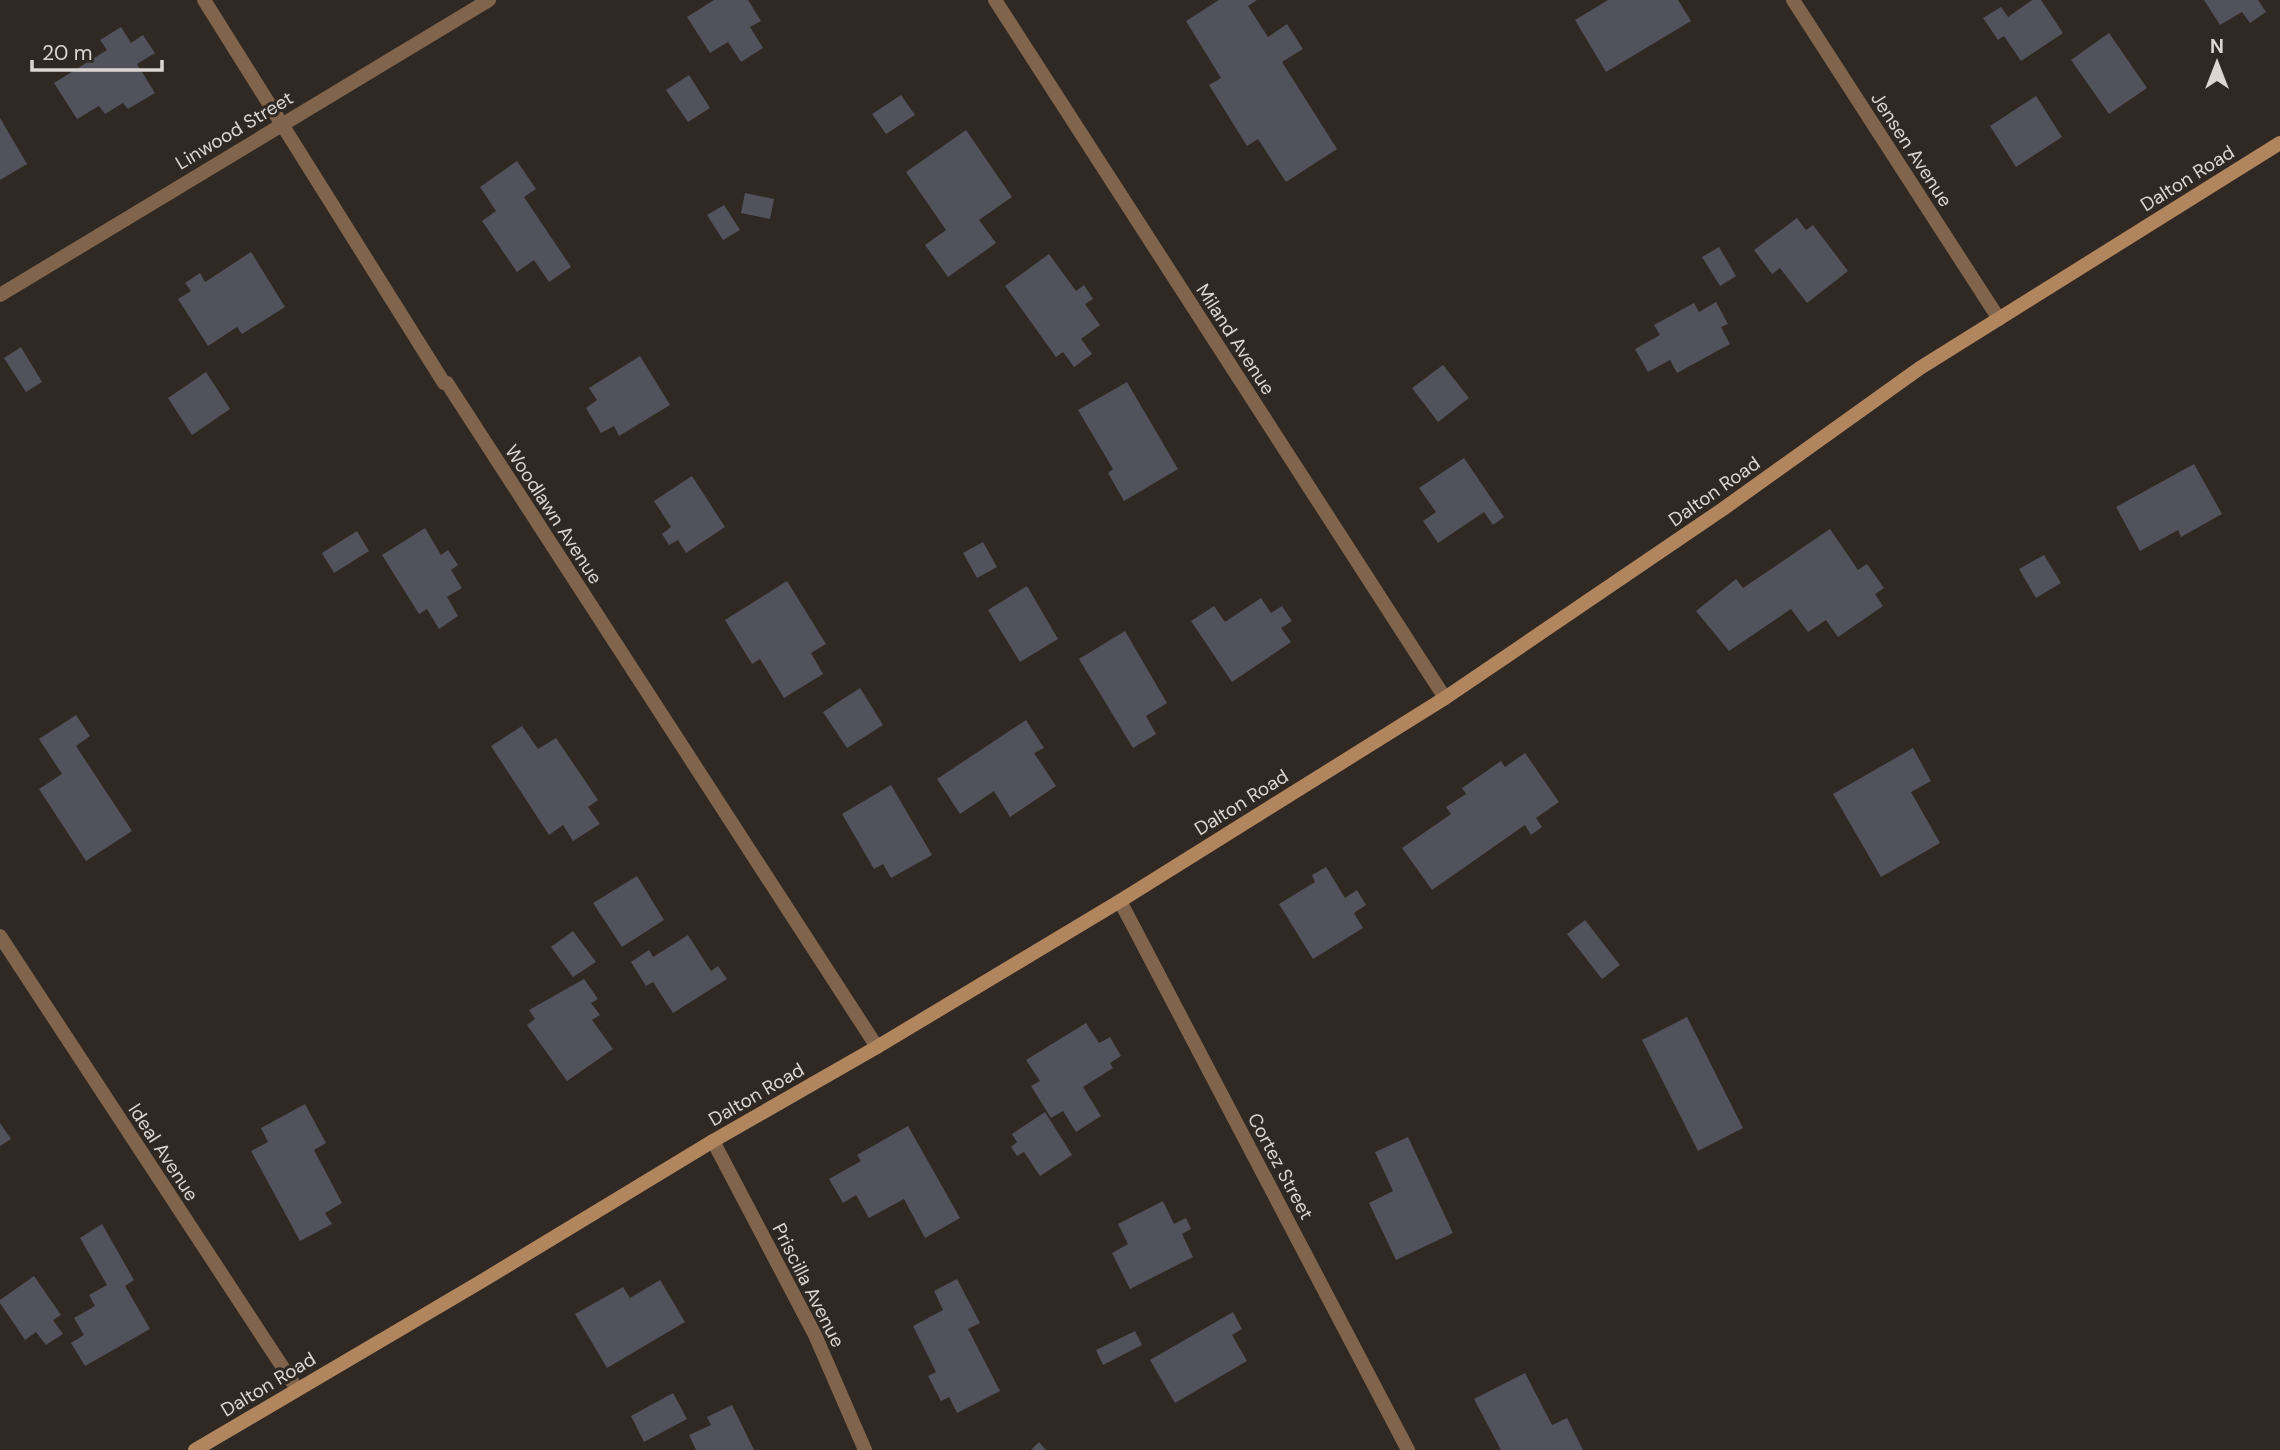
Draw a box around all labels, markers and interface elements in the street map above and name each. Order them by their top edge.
scale bar [32,28,161,72]
north arrow [2182,28,2252,98]
text: N [2210,34,2224,59]
text: 20 m [42,39,93,67]
street label: Linwood Street [171,85,298,175]
street label: Jensen Avenue [1865,87,1958,211]
street label: Dalton Road [2136,140,2239,217]
street label: Miland Avenue [1190,279,1281,400]
street label: Woodlawn Avenue [499,440,608,589]
street label: Dalton Road [1664,451,1765,532]
street label: Dalton Road [1190,764,1293,841]
street label: Dalton Road [704,1057,809,1132]
street label: Ideal Avenue [123,1099,204,1206]
street label: Cortez Street [1242,1108,1319,1224]
street label: Priscilla Avenue [767,1219,851,1351]
street label: Dalton Road [216,1346,320,1423]

